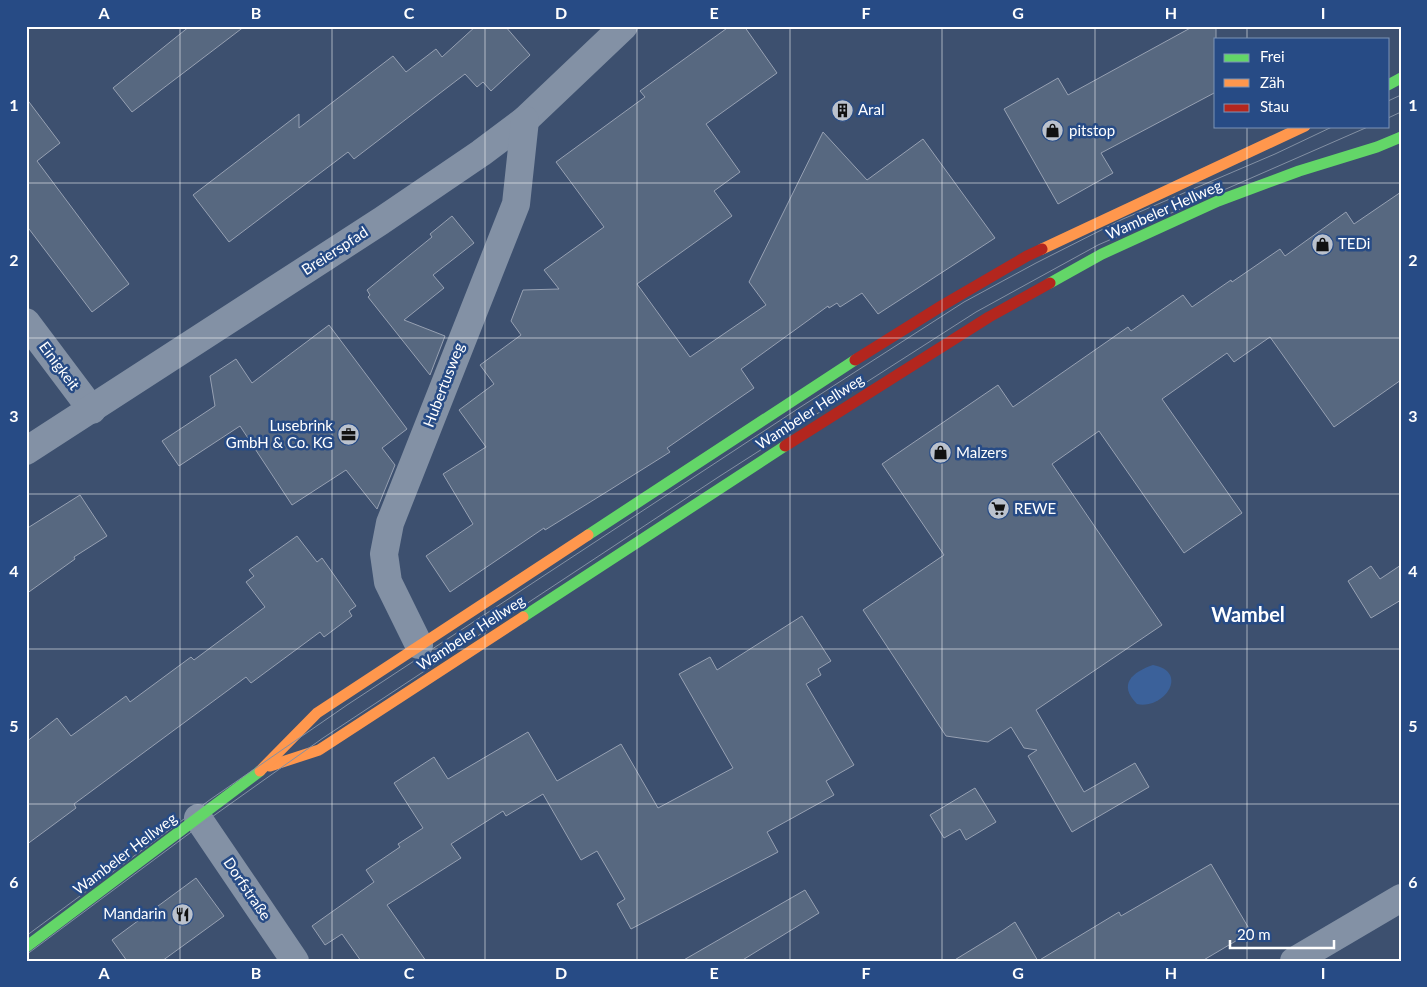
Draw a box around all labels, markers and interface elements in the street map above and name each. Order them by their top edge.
text: A [97,3,110,22]
text: B [251,3,261,22]
text: C [404,3,415,22]
text: D [555,3,567,22]
text: E [709,3,719,22]
text: F [861,3,871,22]
text: G [1012,3,1024,22]
text: H [1165,3,1177,22]
text: I [1321,3,1325,22]
legend [1214,38,1390,128]
text: Frei [1260,47,1285,65]
text: Zäh [1260,73,1285,91]
text: 1 [9,95,19,114]
text: 1 [1408,95,1418,114]
text: Stau [1260,97,1289,115]
building icon: Aral [830,98,854,122]
place label: Aral [858,100,884,118]
shop icon: pitstop [1041,119,1065,143]
place label: pitstop [1069,121,1115,139]
street label: Wambeler Hellweg [1103,175,1224,243]
street label: Breierspfad [298,222,371,278]
shop icon: TEDi [1310,232,1334,256]
place label: TEDi [1338,234,1370,252]
text: 2 [9,250,19,269]
text: 2 [1408,250,1418,269]
street label: Einigkeit [36,338,84,394]
street label: Hubertusweg [419,340,468,429]
street label: Wambeler Hellweg [752,370,867,453]
text: 3 [9,406,19,425]
text: 3 [1408,406,1418,425]
place label: Lusebrink GmbH & Co. KG [226,416,333,451]
office icon: Lusebrink GmbH & Co. KG [337,423,361,447]
shop icon: Malzers [928,441,952,465]
place label: Malzers [956,443,1007,461]
supermarket icon: REWE [986,497,1010,521]
place label: REWE [1014,499,1056,517]
text: 4 [9,561,19,580]
text: 4 [1408,561,1418,580]
street label: Wambeler Hellweg [413,591,528,674]
district label: Wambel [1211,602,1285,626]
text: 5 [9,716,19,735]
text: 5 [1408,716,1418,735]
street label: Wambeler Hellweg [69,808,180,898]
street label: Dorfstraße [220,854,275,923]
text: 6 [9,872,19,891]
text: 6 [1408,872,1418,891]
restaurant icon: Mandarin [170,902,194,926]
place label: Mandarin [103,904,166,922]
scale bar [1230,917,1333,949]
text: 20 m [1237,925,1271,943]
text: A [97,963,110,982]
text: B [251,963,261,982]
text: C [404,963,415,982]
text: D [555,963,567,982]
text: E [709,963,719,982]
text: F [861,963,871,982]
text: G [1012,963,1024,982]
text: H [1165,963,1177,982]
text: I [1321,963,1325,982]

